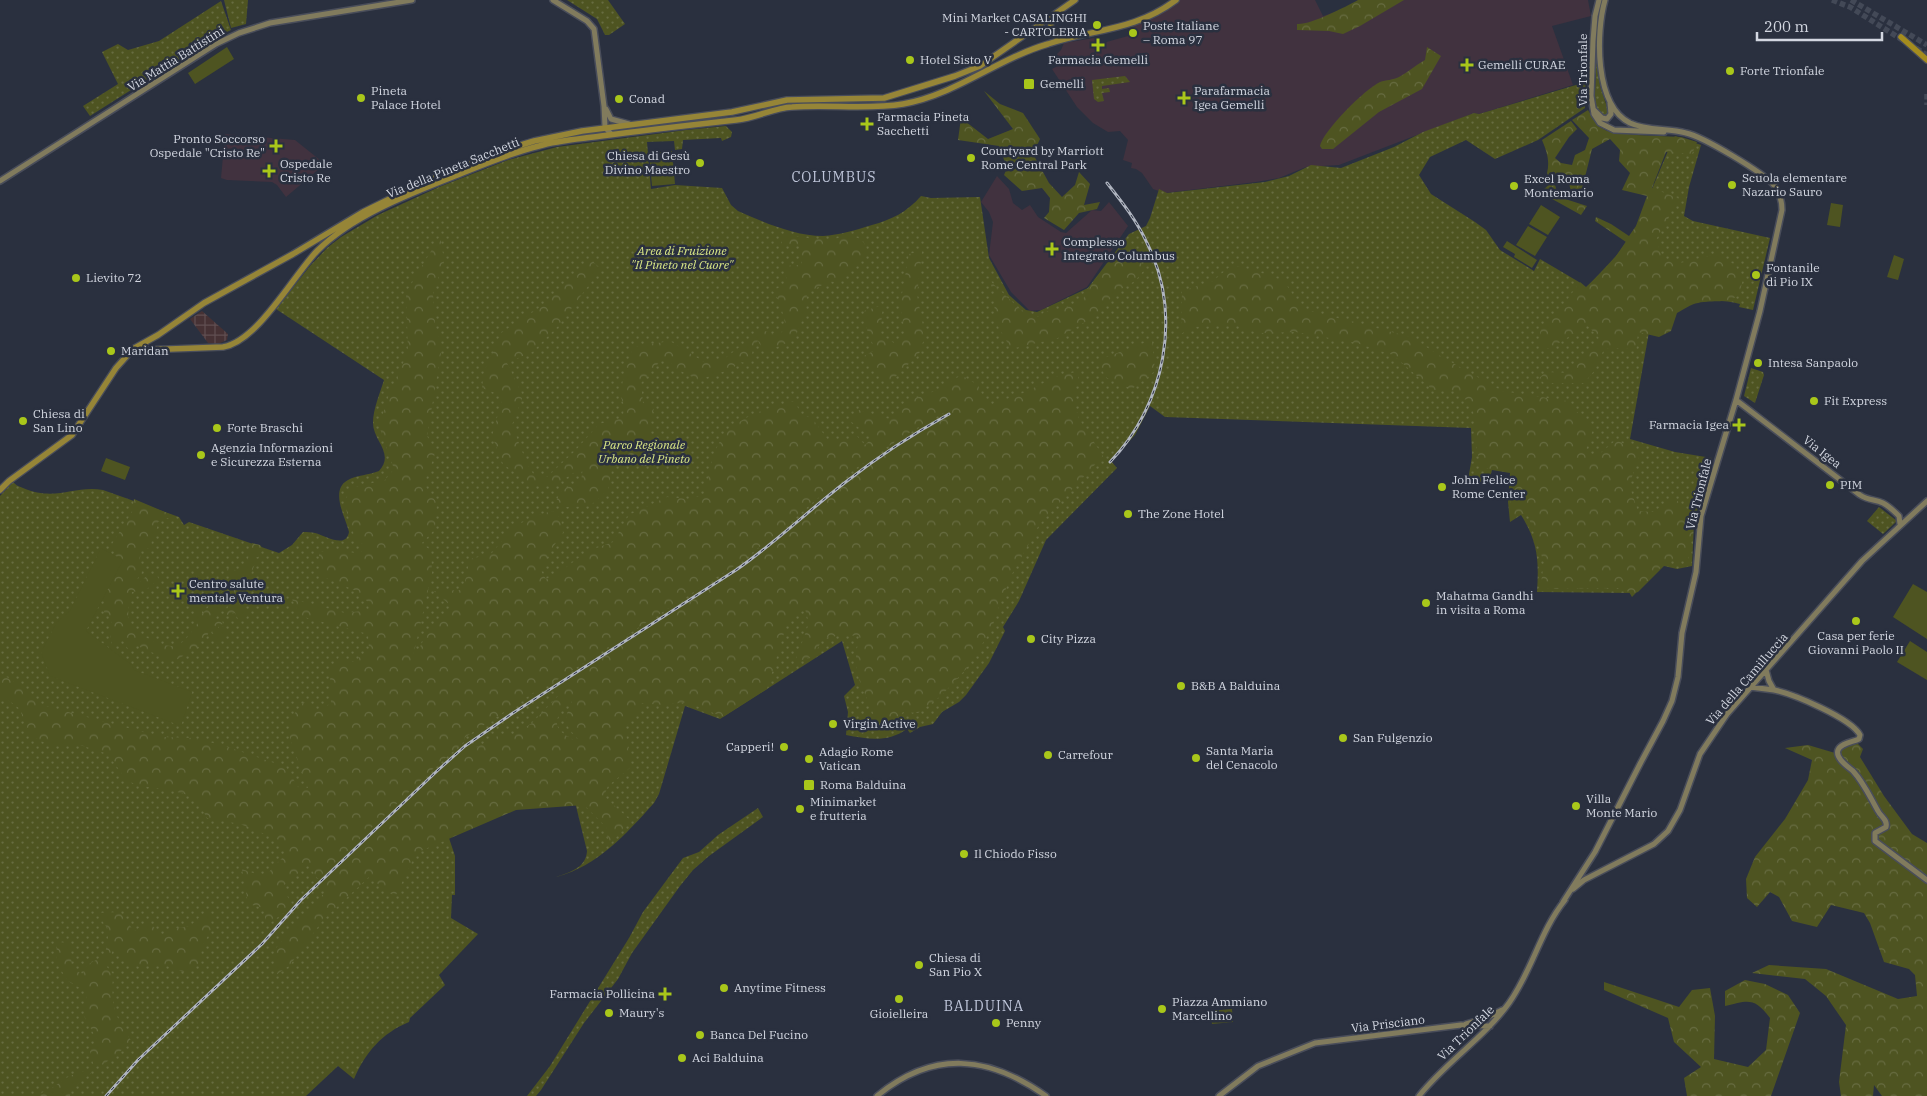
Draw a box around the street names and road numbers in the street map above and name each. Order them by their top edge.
street label: Via Mattia Battistini [125,23,227,94]
street label: Via Trionfale [1575,34,1590,106]
street label: Via della Pineta Sacchetti [384,134,522,201]
street label: Via Igea [1800,432,1845,472]
street label: Via Trionfale [1682,457,1715,531]
street label: Via della Camilluccia [1702,629,1791,728]
street label: Via Trionfale [1434,1002,1497,1063]
street label: Via Prisciano [1350,1012,1426,1035]

